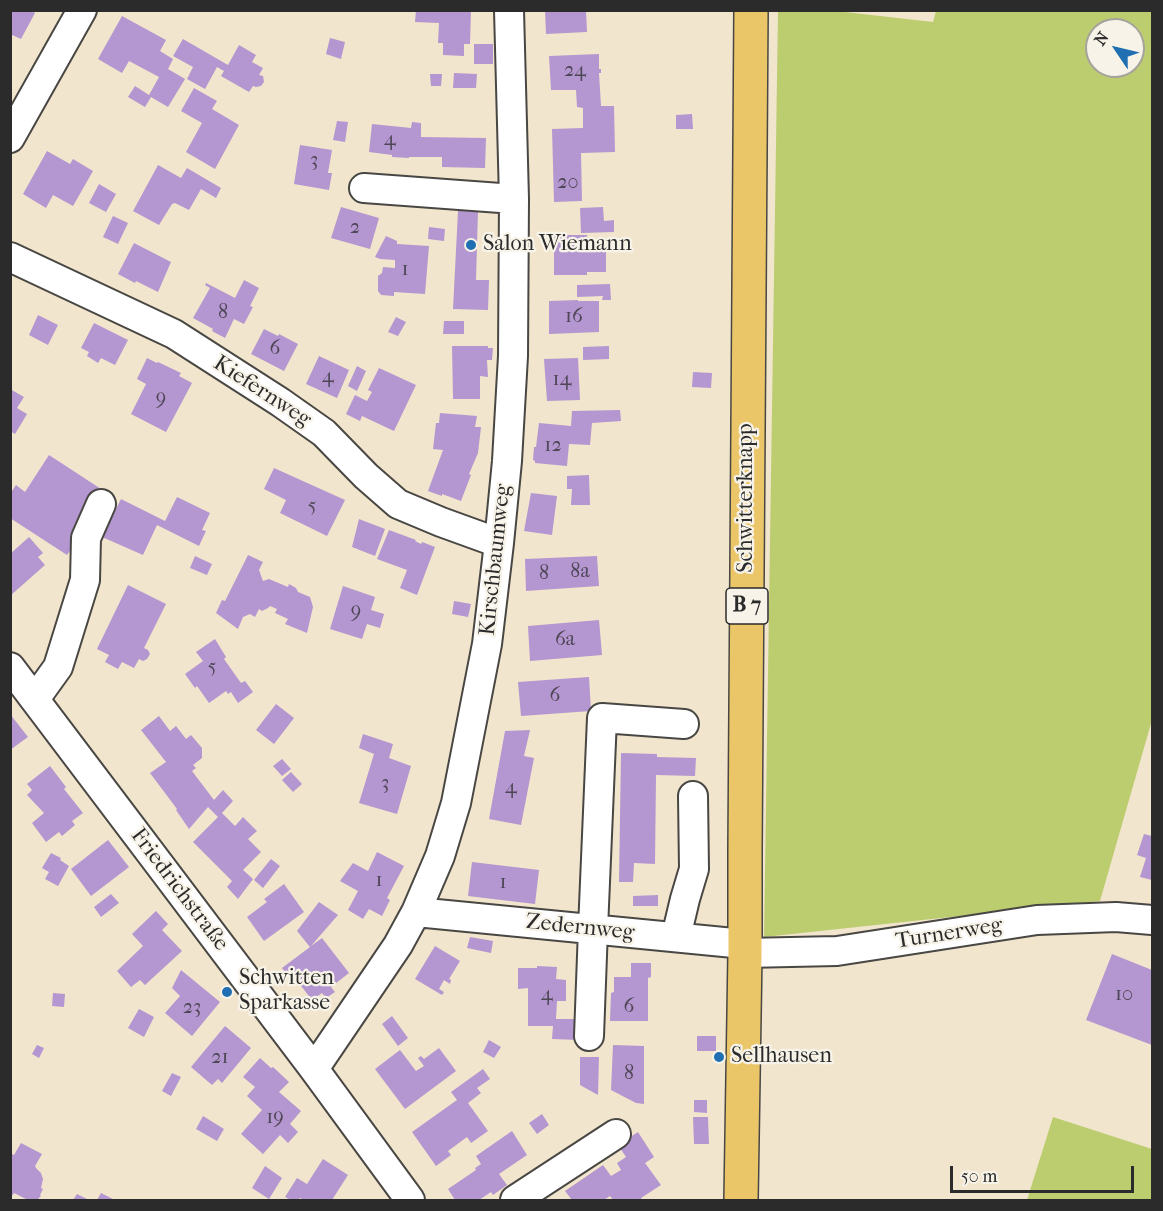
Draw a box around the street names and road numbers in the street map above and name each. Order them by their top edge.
street label: Kiefernweg [208,351,316,433]
street label: Schwitterknapp [734,423,760,573]
street label: Kirschbaumweg [475,483,517,637]
road number: B 7 [726,588,768,624]
street label: Friedrichstraße [124,824,234,956]
street label: Zedernweg [524,909,636,947]
street label: Turnerweg [894,913,1004,955]

